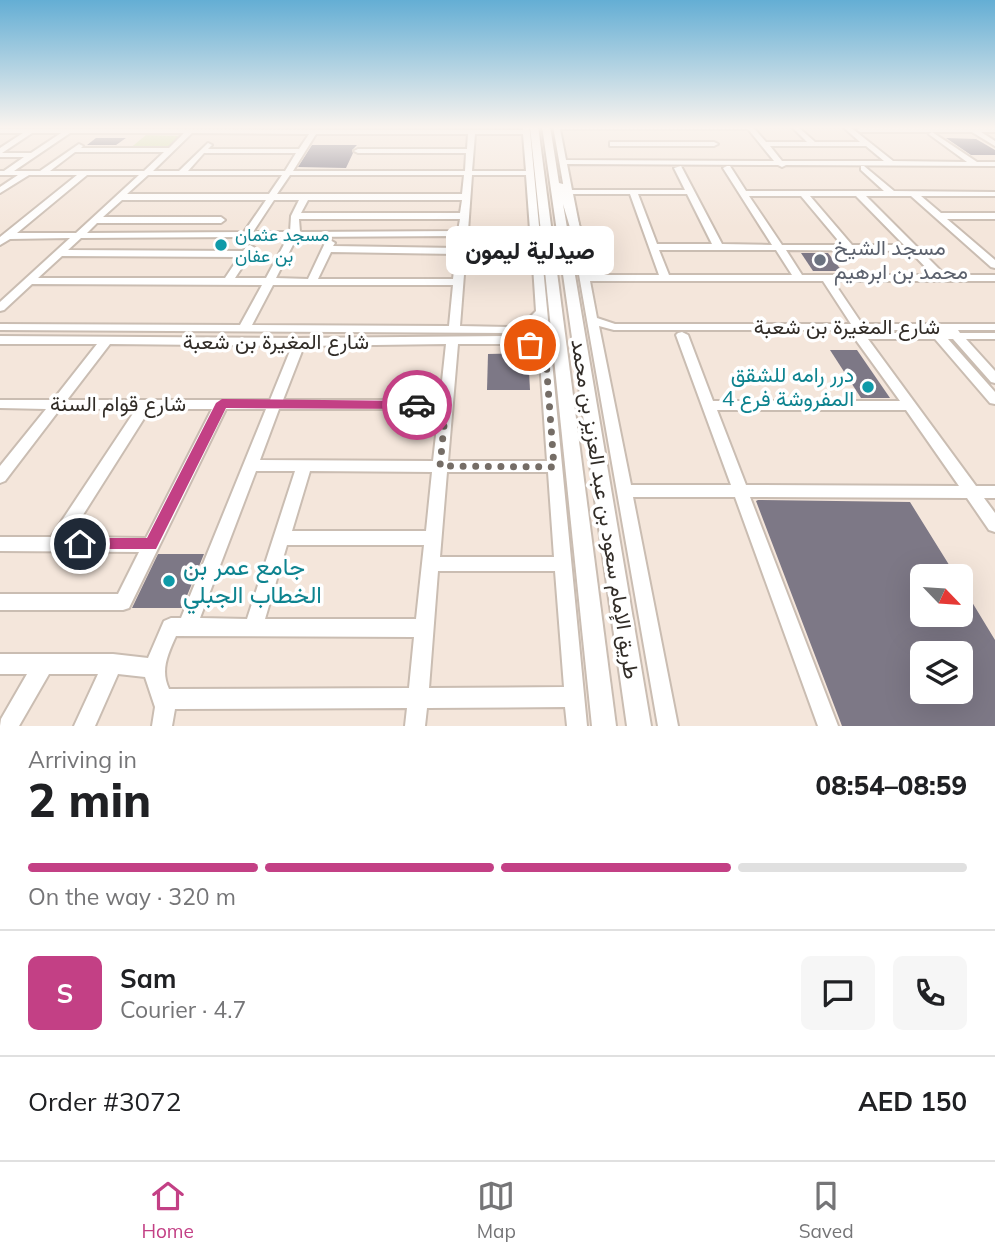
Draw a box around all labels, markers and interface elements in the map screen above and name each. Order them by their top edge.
place label: مسجد عثمان بن عفان [235,223,329,267]
callout: صيدلية ليمون [446,226,614,275]
place label: مسجد الشيخ محمد بن ابرهيم [834,234,968,286]
text: صيدلية ليمون [465,236,595,265]
marker: مسجد عثمان بن عفان [213,237,229,253]
marker: مسجد الشيخ محمد بن ابرهيم [812,252,828,268]
street label: شارع المغيرة بن شعبة [754,313,940,341]
pin [500,315,560,375]
icon: bag [511,326,549,364]
street label: شارع المغيرة بن شعبة [183,328,369,356]
street label: طريق الإمام سعود بن عبد العزيز بن محمد [564,337,646,681]
place label: درر رامه للشقق المفروشة فرع 4 [722,361,854,413]
courier [382,370,452,440]
marker: درر رامه للشقق المفروشة فرع 4 [860,379,876,395]
icon: car [398,386,436,424]
street label: شارع قوام السنة [50,390,186,418]
pin [50,514,110,574]
icon: home [61,525,99,563]
place label: جامع عمر بن الخطاب الجبلي [183,551,322,614]
north arrow [910,564,973,626]
map controls [910,564,973,704]
marker: جامع عمر بن الخطاب الجبلي [161,573,177,589]
button: layers [910,641,973,704]
text: Arriving in [28,745,137,774]
text: 08:54–08:59 [816,769,967,802]
text: 2 min [28,771,151,829]
text: On the way · 320 m [28,882,236,911]
button: chat [801,956,875,1030]
button: phone [893,956,967,1030]
text: Sam [120,962,176,995]
text: S [57,977,73,1010]
text: Courier · 4.7 [120,995,246,1024]
text: Order #3072 [28,1085,181,1118]
text: AED 150 [858,1085,967,1118]
tab: Home [141,1177,194,1243]
tab: Map [477,1177,516,1243]
tab: Saved [799,1177,854,1243]

